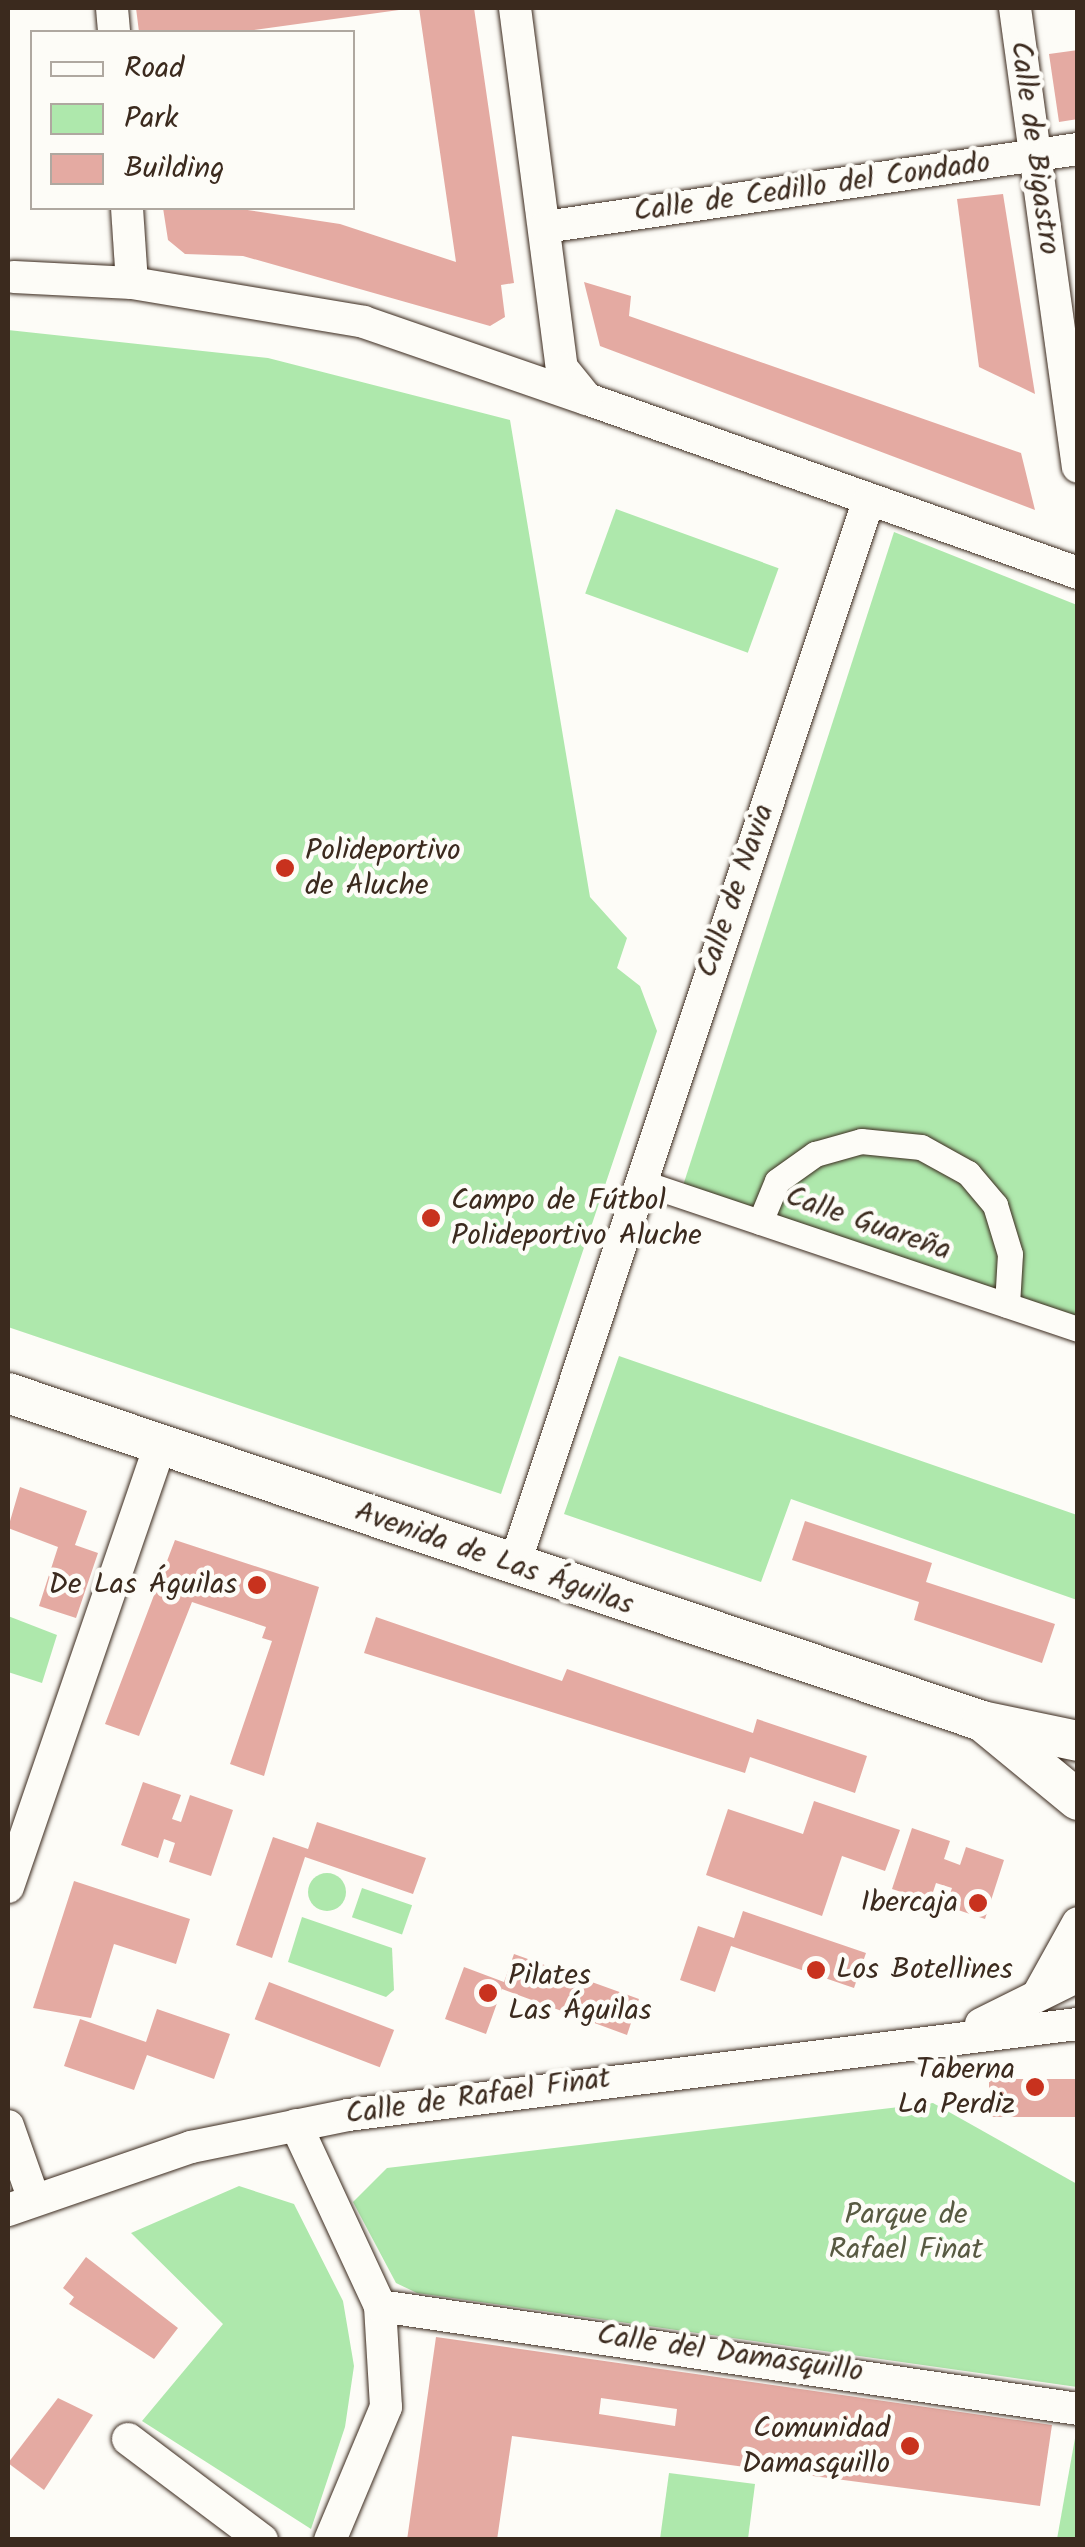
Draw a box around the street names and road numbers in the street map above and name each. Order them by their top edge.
street label: Calle de Bigastro [1001,39,1067,257]
street label: Calle de Cedillo del Condado [631,145,993,231]
street label: Calle de Navia [690,800,782,982]
street label: Calle Guareña [781,1179,955,1269]
street label: Avenida de Las Águilas [350,1494,638,1624]
street label: Calle de Rafael Finat [343,2061,613,2133]
street label: Calle del Damasquillo [595,2318,865,2390]

